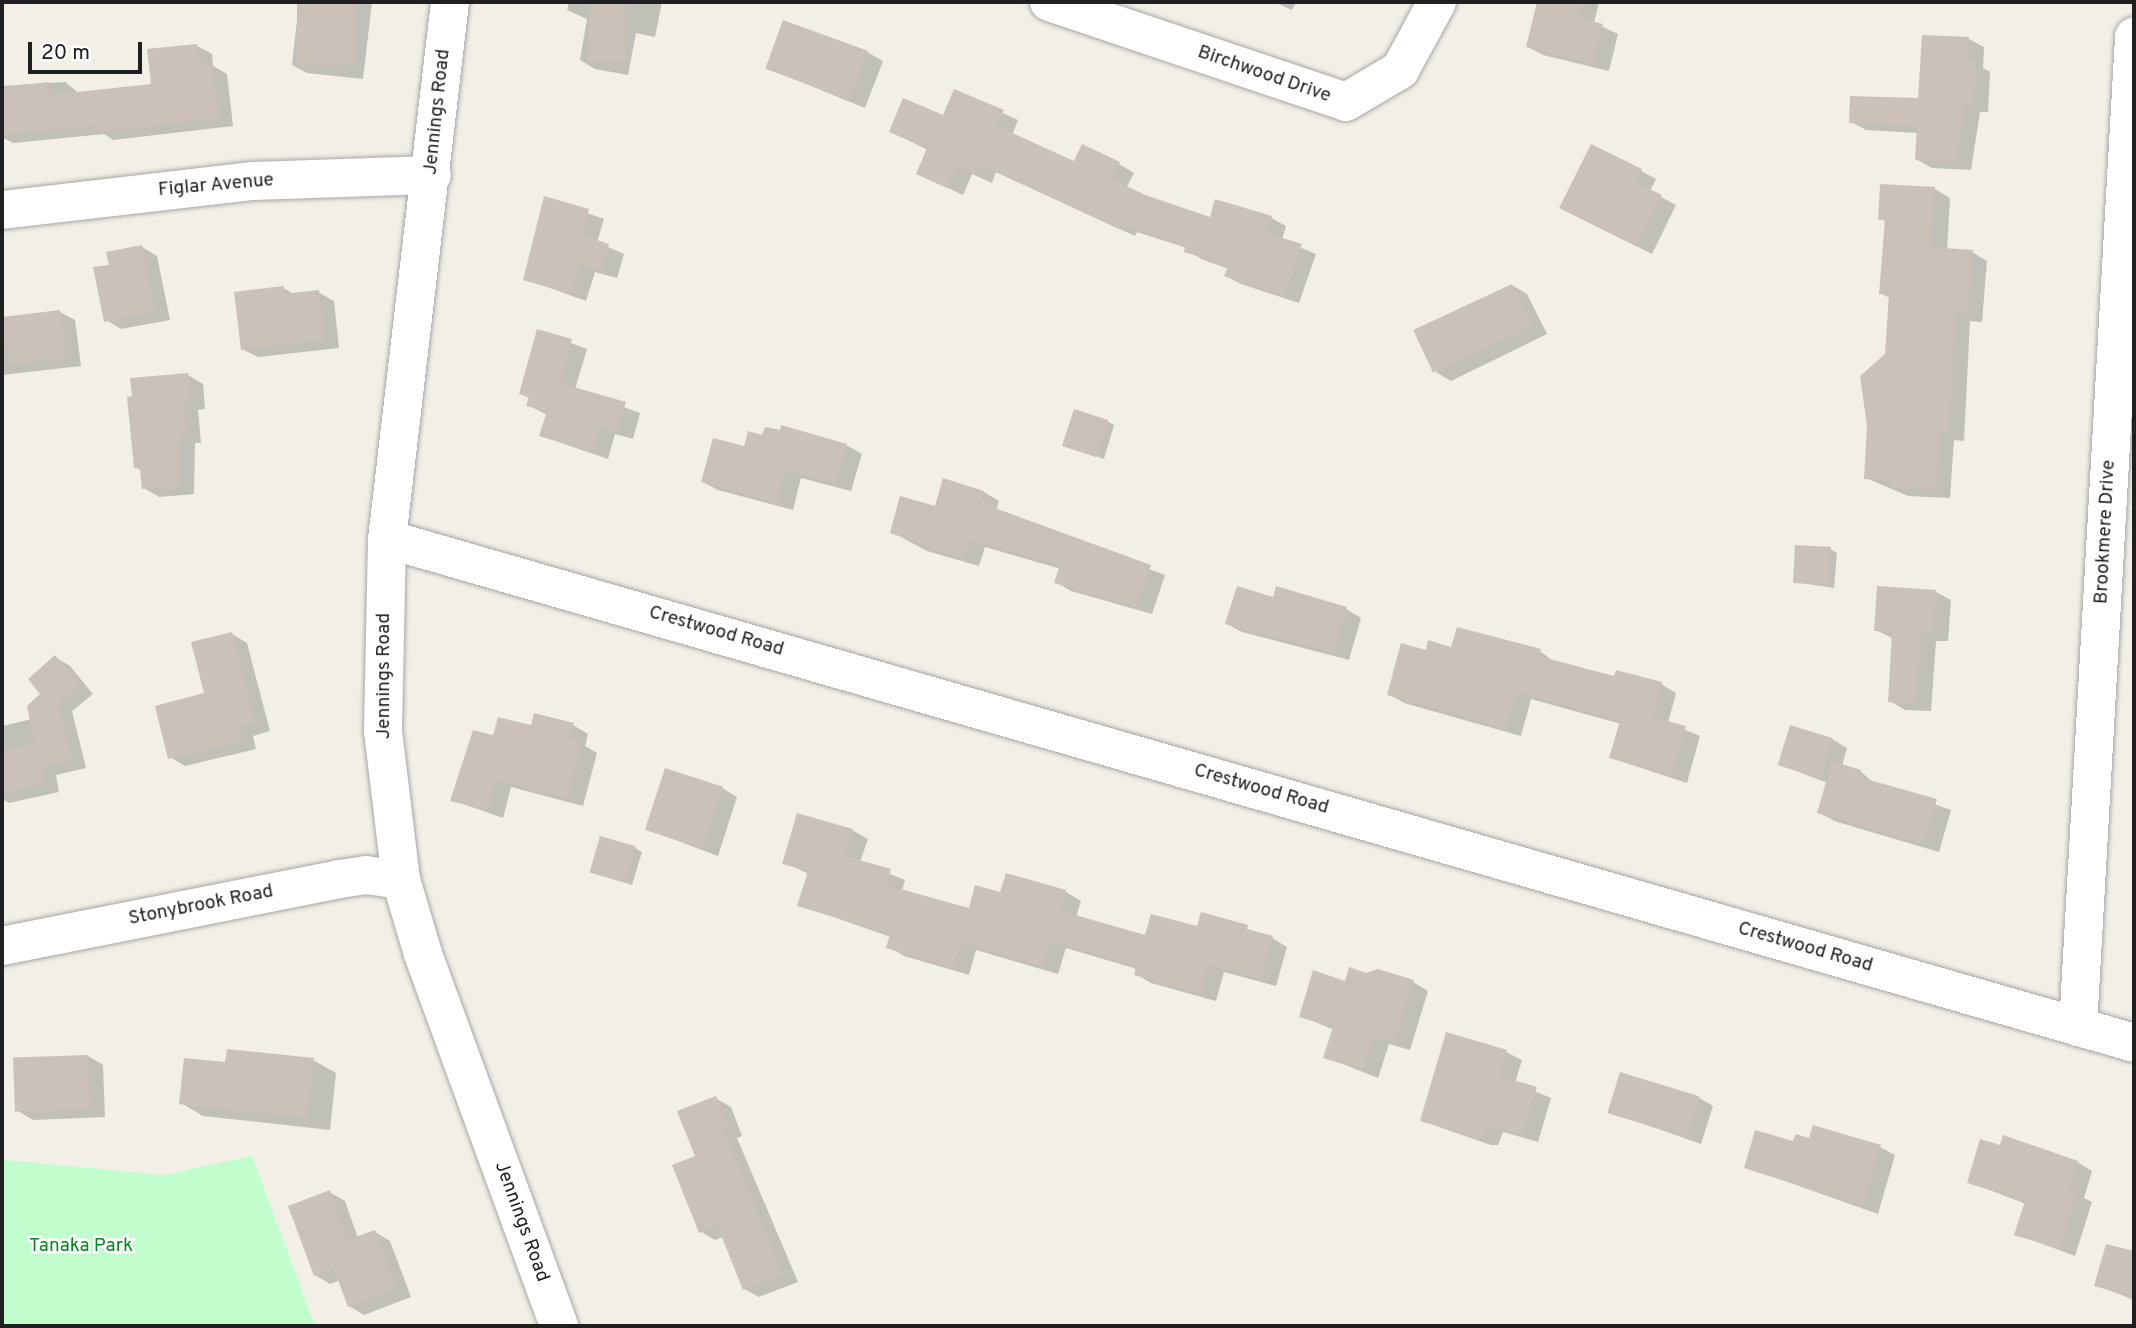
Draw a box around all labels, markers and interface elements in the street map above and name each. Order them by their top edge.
scale bar [32,28,145,72]
text: 20 m [41,40,90,67]
street label: Birchwood Drive [1194,42,1334,108]
street label: Jennings Road [420,48,456,176]
street label: Figlar Avenue [157,170,275,202]
street label: Brookmere Drive [2091,459,2121,605]
street label: Crestwood Road [646,602,786,662]
street label: Jennings Road [374,613,396,739]
street label: Crestwood Road [1191,760,1331,820]
street label: Stonybrook Road [127,881,275,931]
street label: Crestwood Road [1735,918,1875,978]
street label: Jennings Road [489,1159,553,1285]
park label: Tanaka Park [29,1236,133,1258]

